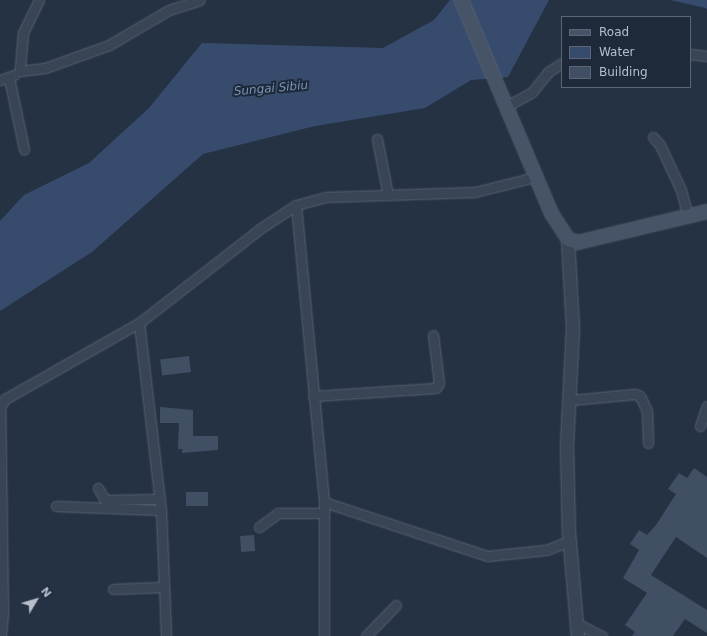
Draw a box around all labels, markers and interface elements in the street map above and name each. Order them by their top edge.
legend [561,16,691,88]
text: Road [599,25,629,39]
text: Water [599,45,634,59]
text: Building [599,65,648,79]
water label: Sungai Sibiu [233,79,309,99]
north arrow [16,580,56,620]
text: N [38,585,54,600]

